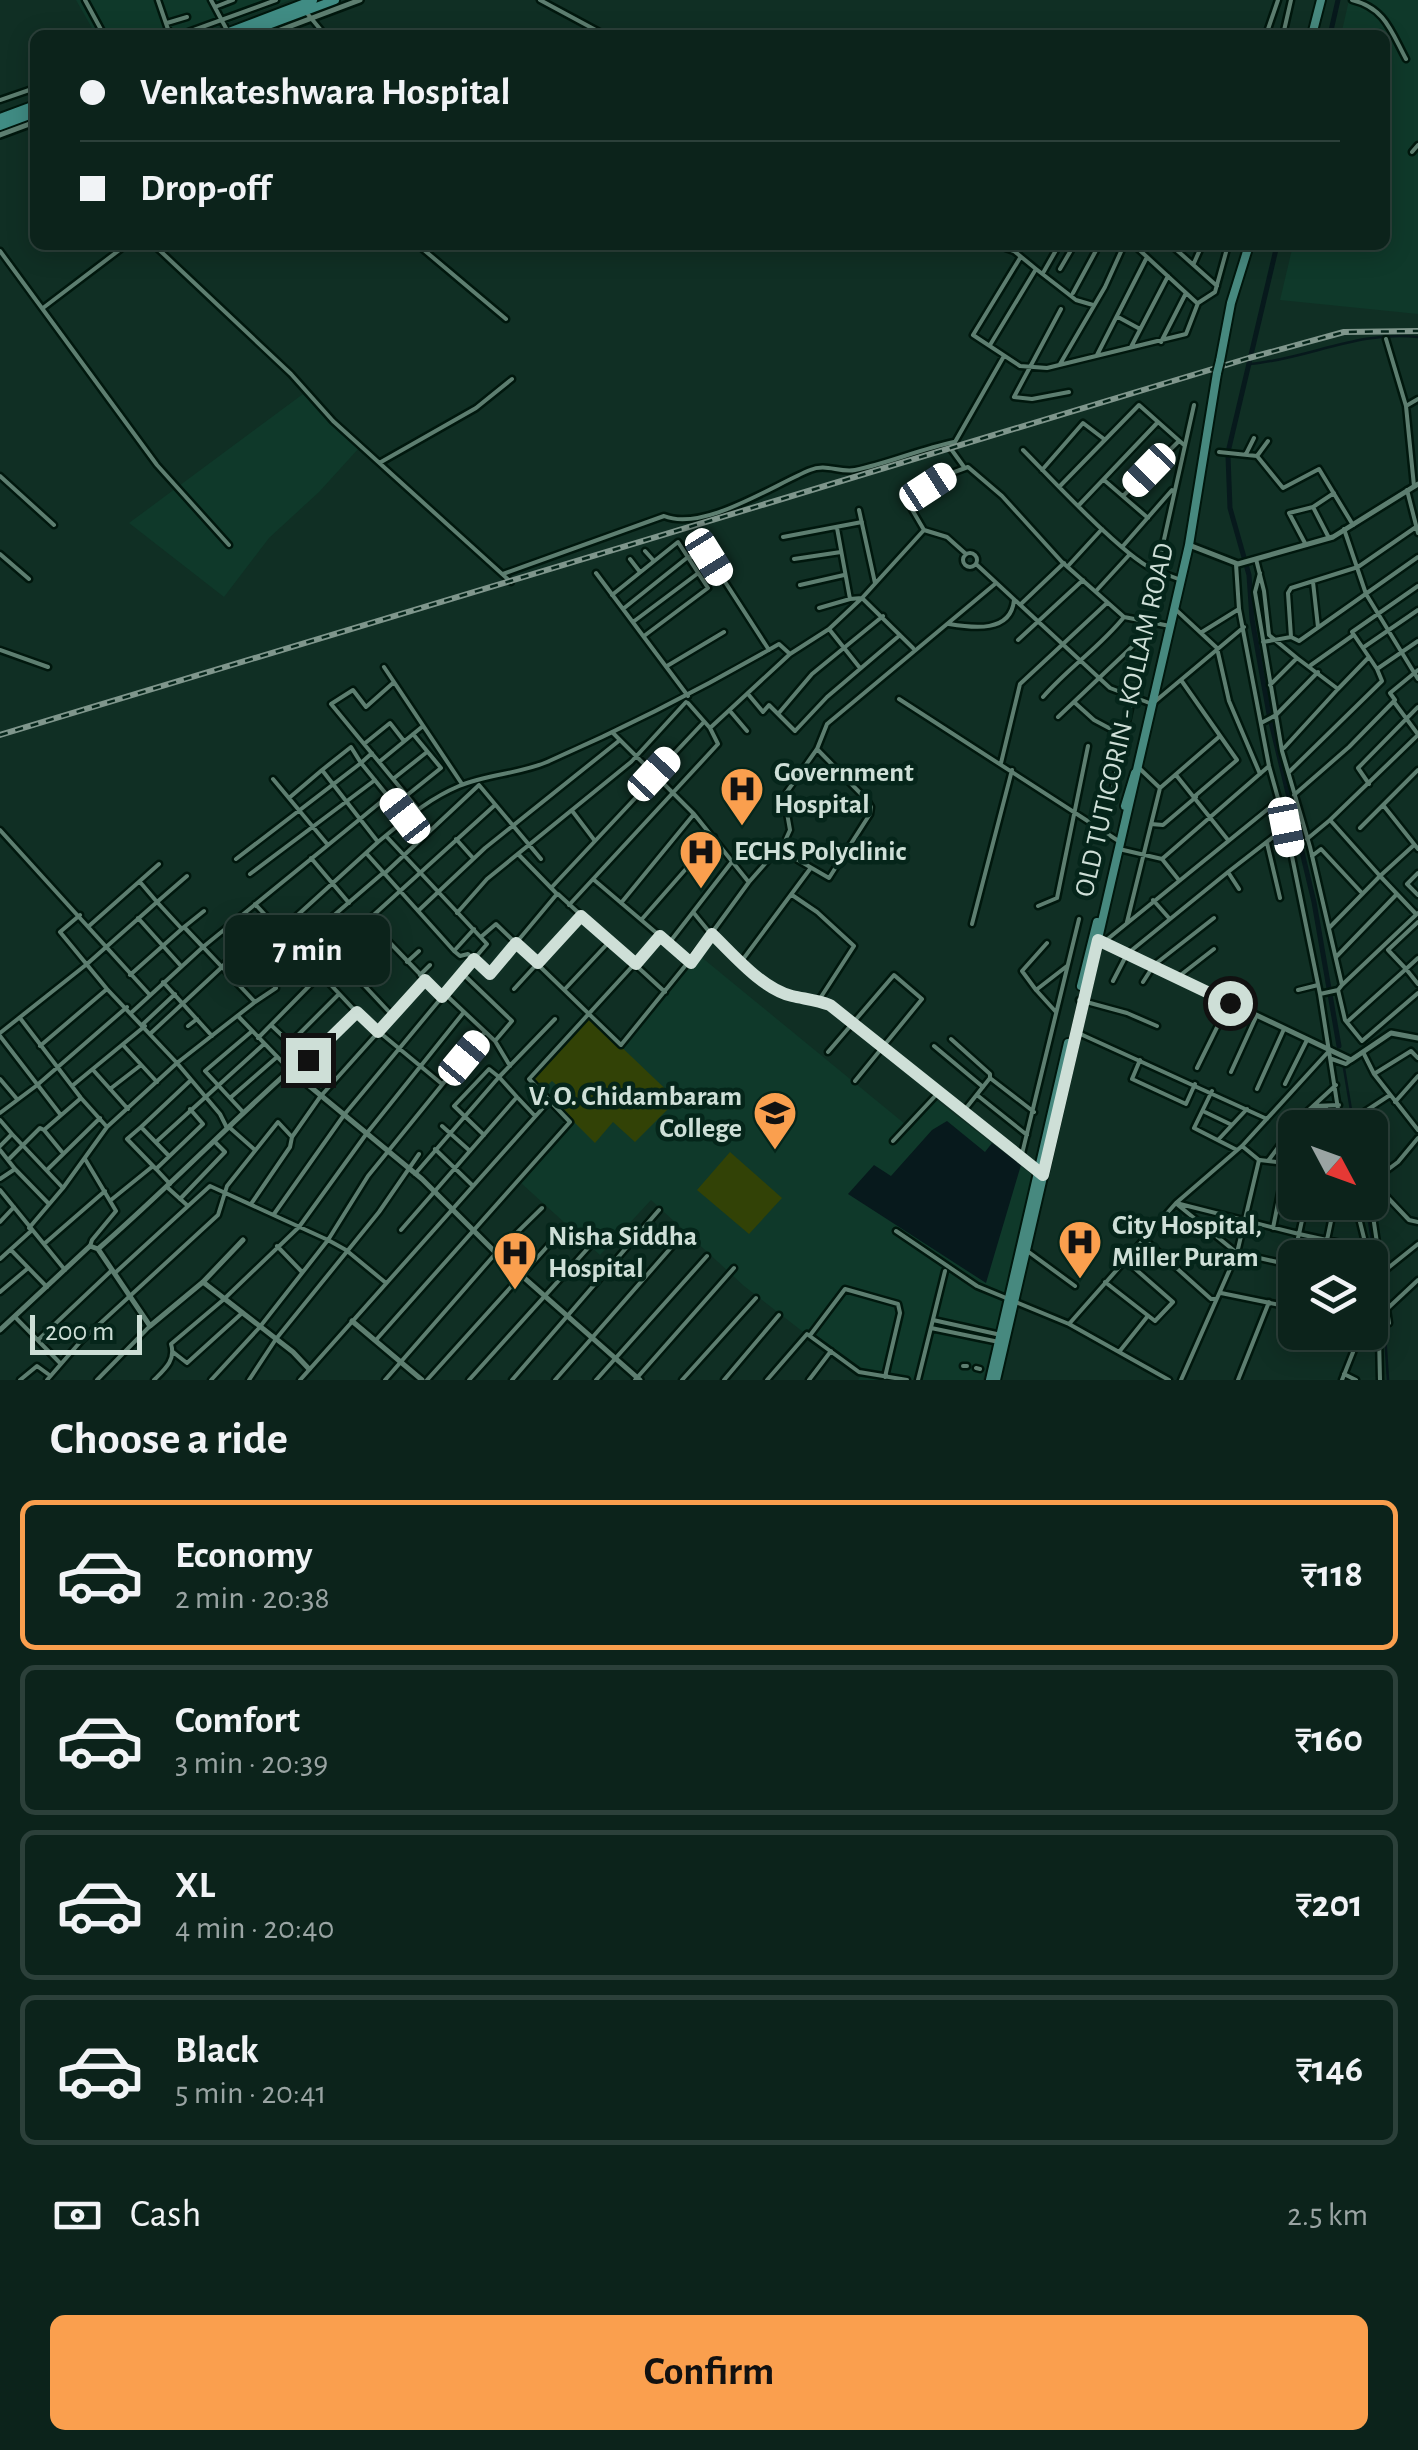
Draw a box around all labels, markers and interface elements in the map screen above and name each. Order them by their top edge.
text: Venkateshwara Hospital [140,74,511,112]
text: Drop-off [140,170,271,208]
car [1117,438,1181,502]
car [895,458,961,516]
car [680,524,738,590]
street label: OLD TUTICORIN - KOLLAM ROAD [1071,540,1179,900]
car [623,742,685,806]
place label: Government Hospital [774,759,914,819]
hospital icon: Government Hospital [719,766,765,827]
car [375,783,435,849]
car [1266,795,1306,859]
hospital icon: ECHS Polyclinic [678,829,724,890]
place label: ECHS Polyclinic [734,838,906,866]
callout: 7 min [226,915,390,985]
text: 7 min [273,934,342,966]
route start [1208,981,1253,1026]
car [433,1025,495,1091]
route end [286,1038,331,1083]
place label: V. O. Chidambaram College [529,1083,742,1143]
school or university icon: V. O. Chidambaram College [752,1090,798,1151]
north arrow [1278,1110,1388,1220]
map controls [1278,1110,1388,1350]
place label: City Hospital, Miller Puram [1112,1212,1262,1272]
hospital icon: City Hospital, Miller Puram [1057,1219,1103,1280]
place label: Nisha Siddha Hospital [548,1223,697,1283]
hospital icon: Nisha Siddha Hospital [492,1230,538,1291]
button: layers [1278,1240,1388,1350]
scale bar [30,1310,142,1354]
text: 200 m [45,1318,114,1346]
text: Choose a ride [50,1417,288,1462]
icon: car [55,1530,145,1620]
text: Economy [175,1537,313,1575]
text: ₹118 [1301,1556,1363,1594]
text: 2 min · 20:38 [175,1582,330,1614]
icon: car [55,1695,145,1785]
text: Comfort [175,1702,300,1740]
text: ₹160 [1295,1721,1363,1759]
text: 3 min · 20:39 [175,1747,328,1779]
icon: car [55,1860,145,1950]
text: XL [175,1867,215,1905]
text: ₹201 [1296,1886,1363,1924]
text: 4 min · 20:40 [175,1912,335,1944]
icon: car [55,2025,145,2115]
text: Black [175,2032,259,2070]
text: ₹146 [1296,2051,1363,2089]
text: 5 min · 20:41 [175,2077,327,2109]
icon: cash [50,2188,105,2243]
text: Cash [130,2196,201,2234]
text: 2.5 km [1287,2199,1368,2231]
button: Confirm [50,2315,1368,2430]

